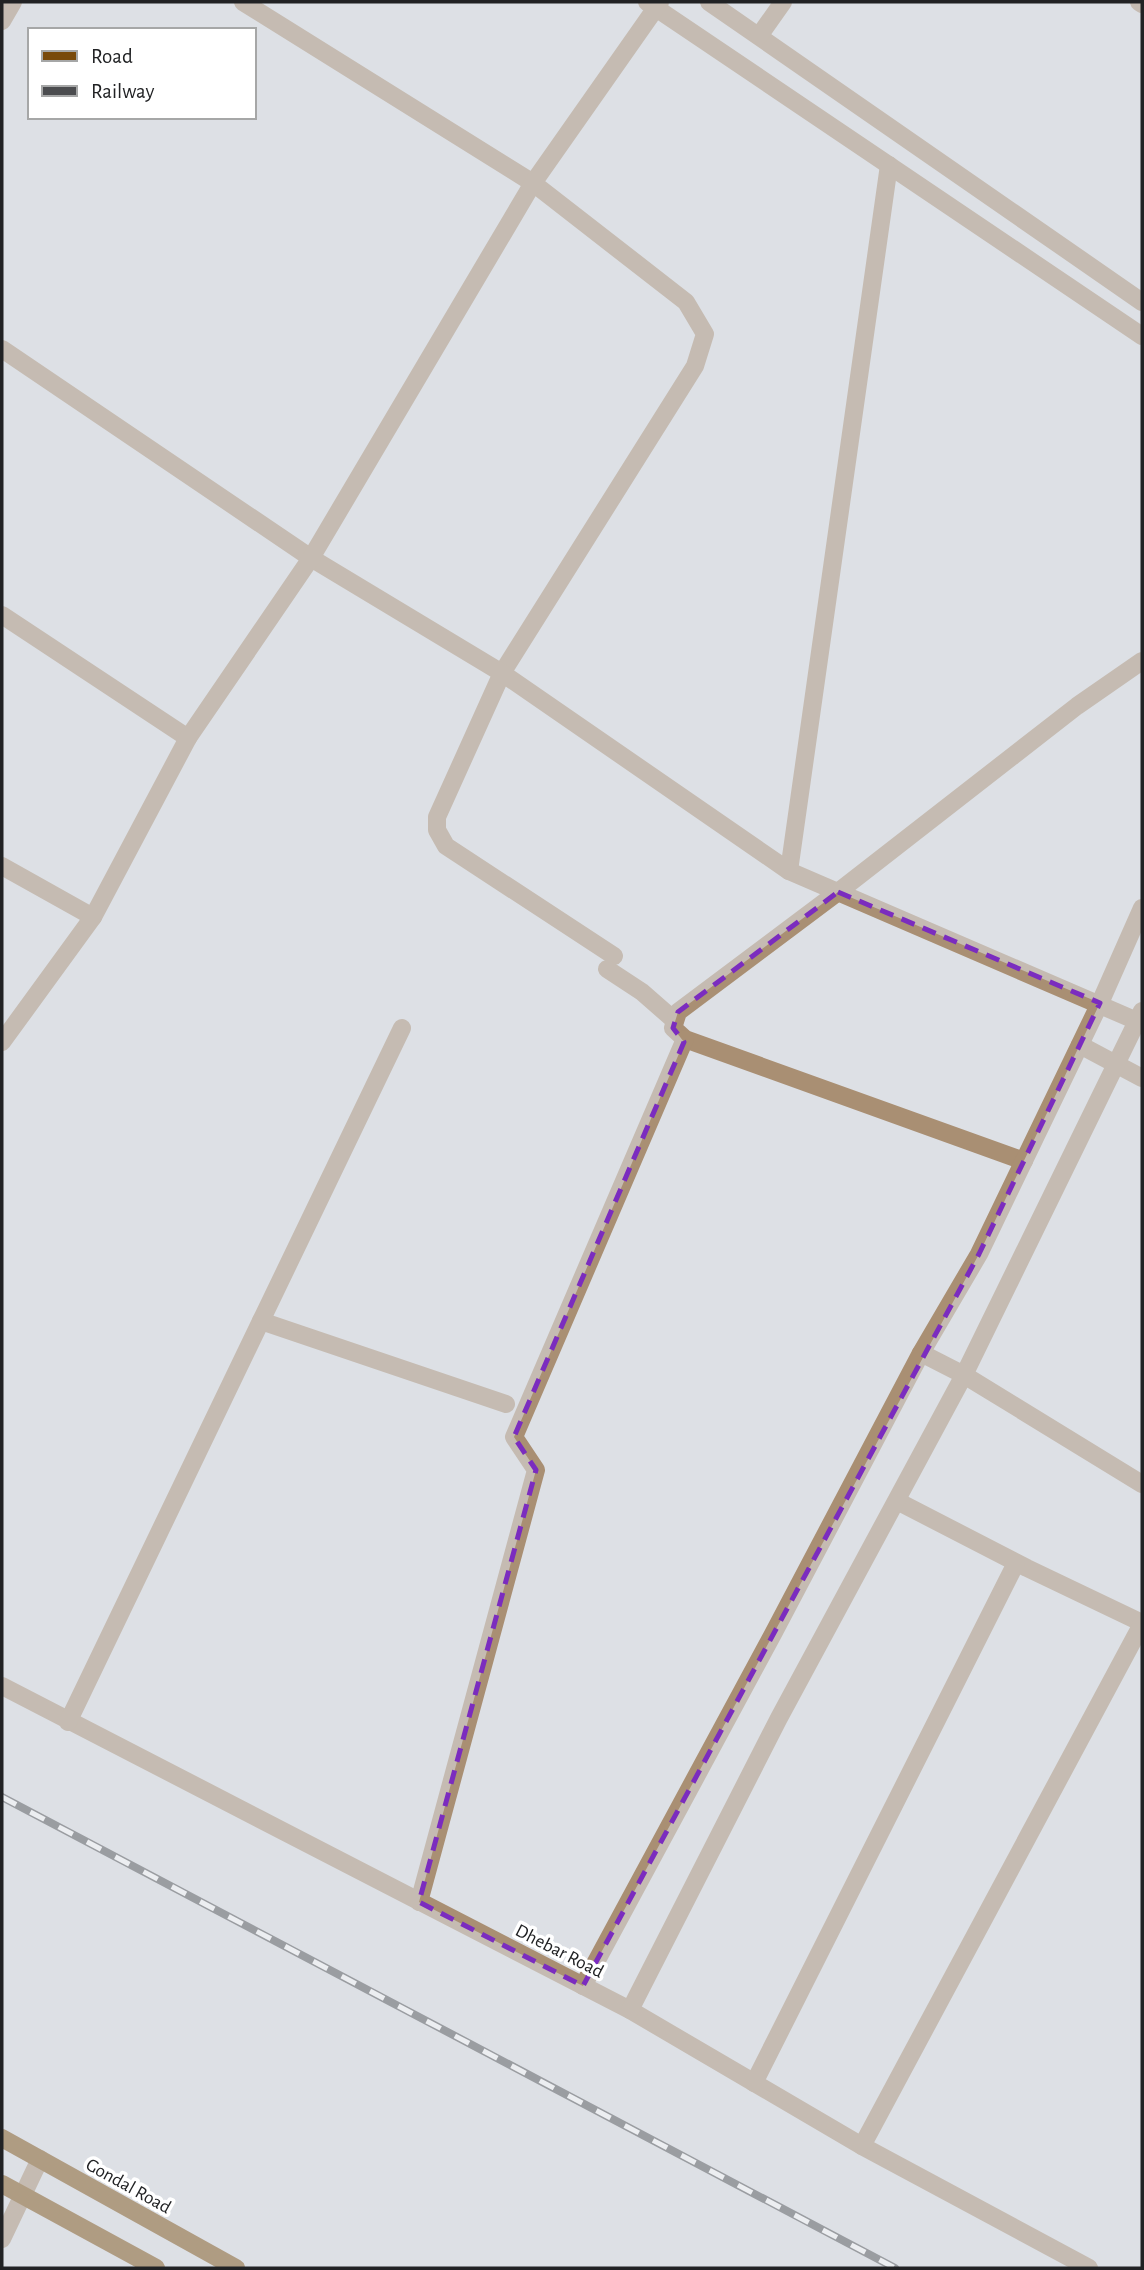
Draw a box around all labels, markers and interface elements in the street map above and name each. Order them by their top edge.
legend [28,28,256,119]
text: Road [91,46,133,67]
text: Railway [91,81,154,102]
street label: Dhebar Road [512,1921,607,1982]
street label: Gondal Road [82,2155,174,2218]

